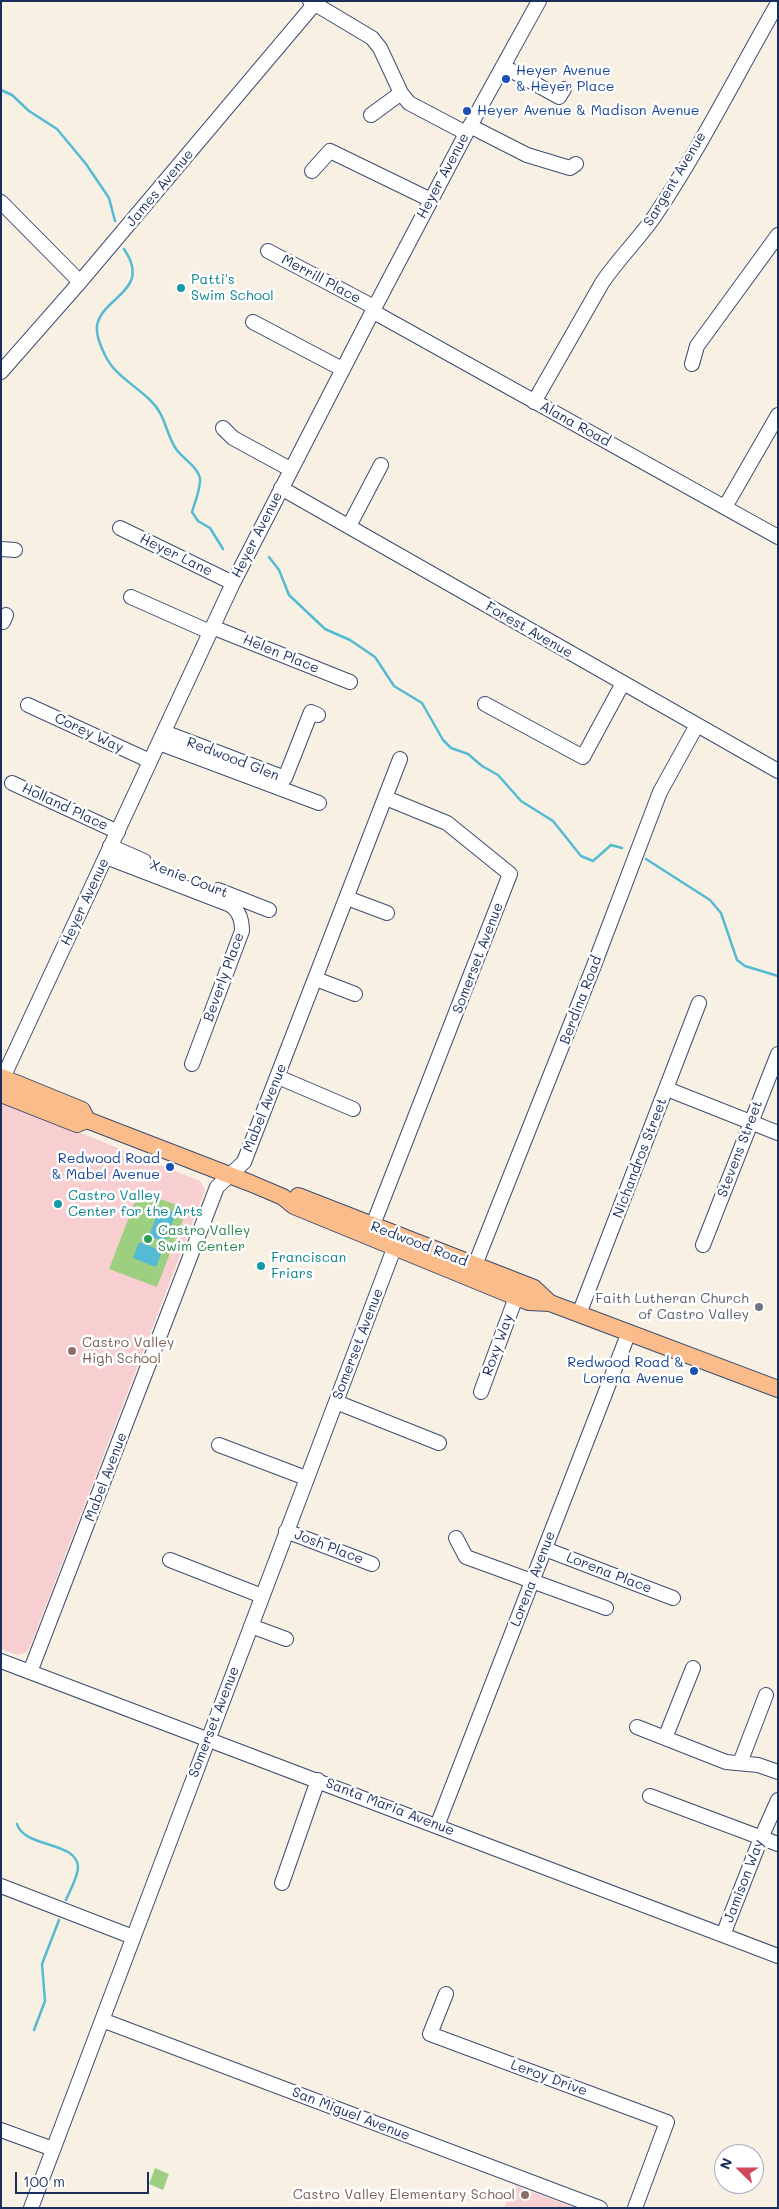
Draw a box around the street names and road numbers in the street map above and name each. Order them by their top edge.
street label: Sargent Avenue [640,129,710,229]
street label: Heyer Avenue [413,130,473,222]
street label: James Avenue [123,146,197,230]
street label: Merrill Place [278,251,364,307]
street label: Alana Road [537,398,613,450]
street label: Heyer Avenue [228,489,286,581]
street label: Heyer Lane [137,530,215,580]
street label: Forest Avenue [482,598,576,662]
street label: Helen Place [240,631,322,677]
street label: Corey Way [52,710,126,756]
street label: Redwood Glen [184,734,282,784]
street label: Holland Place [19,780,111,834]
street label: Heyer Avenue [57,856,113,948]
street label: Xenie Court [148,856,230,902]
street label: Somerset Avenue [449,900,507,1016]
street label: Beverly Place [200,930,248,1024]
street label: Berdina Road [556,953,606,1047]
street label: Mabel Avenue [240,1061,290,1155]
street label: Nichandros Street [609,1096,671,1220]
street label: Stevens Street [714,1098,766,1200]
street label: Redwood Road [368,1218,470,1270]
street label: Somerset Avenue [329,1286,387,1402]
street label: Roxy Way [479,1312,517,1378]
street label: Mabel Avenue [81,1430,131,1524]
street label: Josh Place [292,1526,366,1568]
street label: Lorena Avenue [507,1529,559,1629]
street label: Lorena Place [564,1549,654,1597]
street label: Somerset Avenue [185,1664,243,1780]
street label: Santa Maria Avenue [323,1775,457,1839]
street label: Jamison Way [720,1837,768,1925]
street label: Leroy Drive [508,2056,590,2100]
street label: San Miguel Avenue [290,2084,412,2144]

